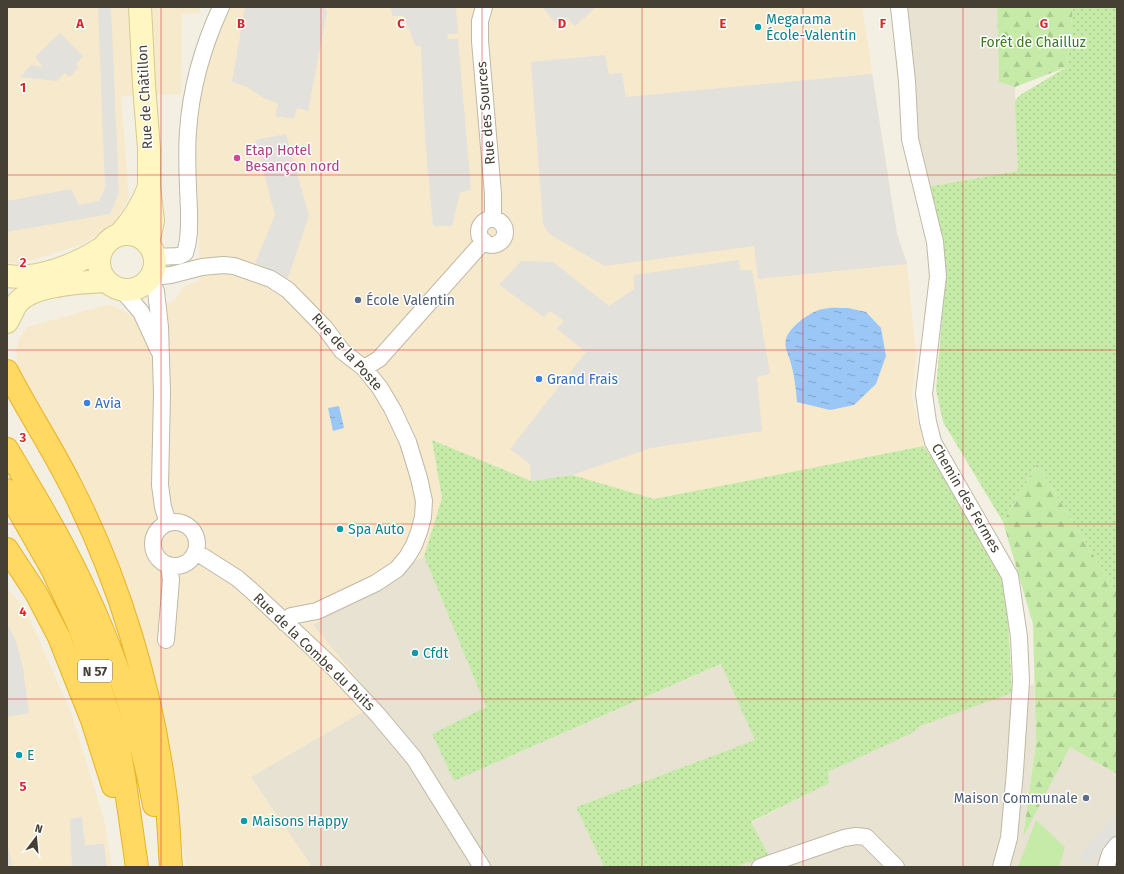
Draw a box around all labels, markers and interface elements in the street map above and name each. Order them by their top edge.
place label: Megarama École-Valentin [766,11,857,44]
text: A [75,16,84,31]
text: B [237,16,245,31]
text: C [397,16,405,31]
text: D [558,16,567,31]
text: E [720,16,727,31]
text: F [880,16,887,31]
text: G [1040,16,1048,31]
marker: Megarama École-Valentin [753,22,763,32]
park label: Forêt de Chailluz [980,34,1086,51]
street label: Rue de Châtillon [134,44,156,150]
street label: Rue des Sources [473,60,499,165]
text: 1 [20,80,26,95]
place label: Etap Hotel Besançon nord [245,142,340,175]
marker: Etap Hotel Besançon nord [232,153,242,163]
text: 2 [20,255,27,270]
place label: École Valentin [366,291,455,309]
marker: École Valentin [353,295,363,305]
street label: Rue de la Poste [308,310,386,394]
place label: Grand Frais [547,371,619,388]
marker: Grand Frais [534,374,544,384]
place label: Avia [95,395,121,412]
marker: Avia [82,398,92,408]
text: 3 [19,430,27,445]
street label: Chemin des Fermes [928,440,1004,556]
place label: Spa Auto [348,521,404,538]
marker: Spa Auto [335,524,345,534]
street label: Rue de la Combe du Puits [250,590,379,715]
text: 4 [19,604,27,619]
place label: Cfdt [423,645,449,662]
marker: Cfdt [410,648,420,658]
road number: N 57 [78,660,112,682]
place label: E [27,747,35,764]
marker: E [14,750,24,760]
text: 5 [20,779,27,794]
place label: Maison Communale [954,790,1078,807]
marker: Maison Communale [1081,793,1091,803]
place label: Maisons Happy [252,813,348,830]
marker: Maisons Happy [239,816,249,826]
north arrow [16,818,56,858]
text: N [33,822,44,836]

